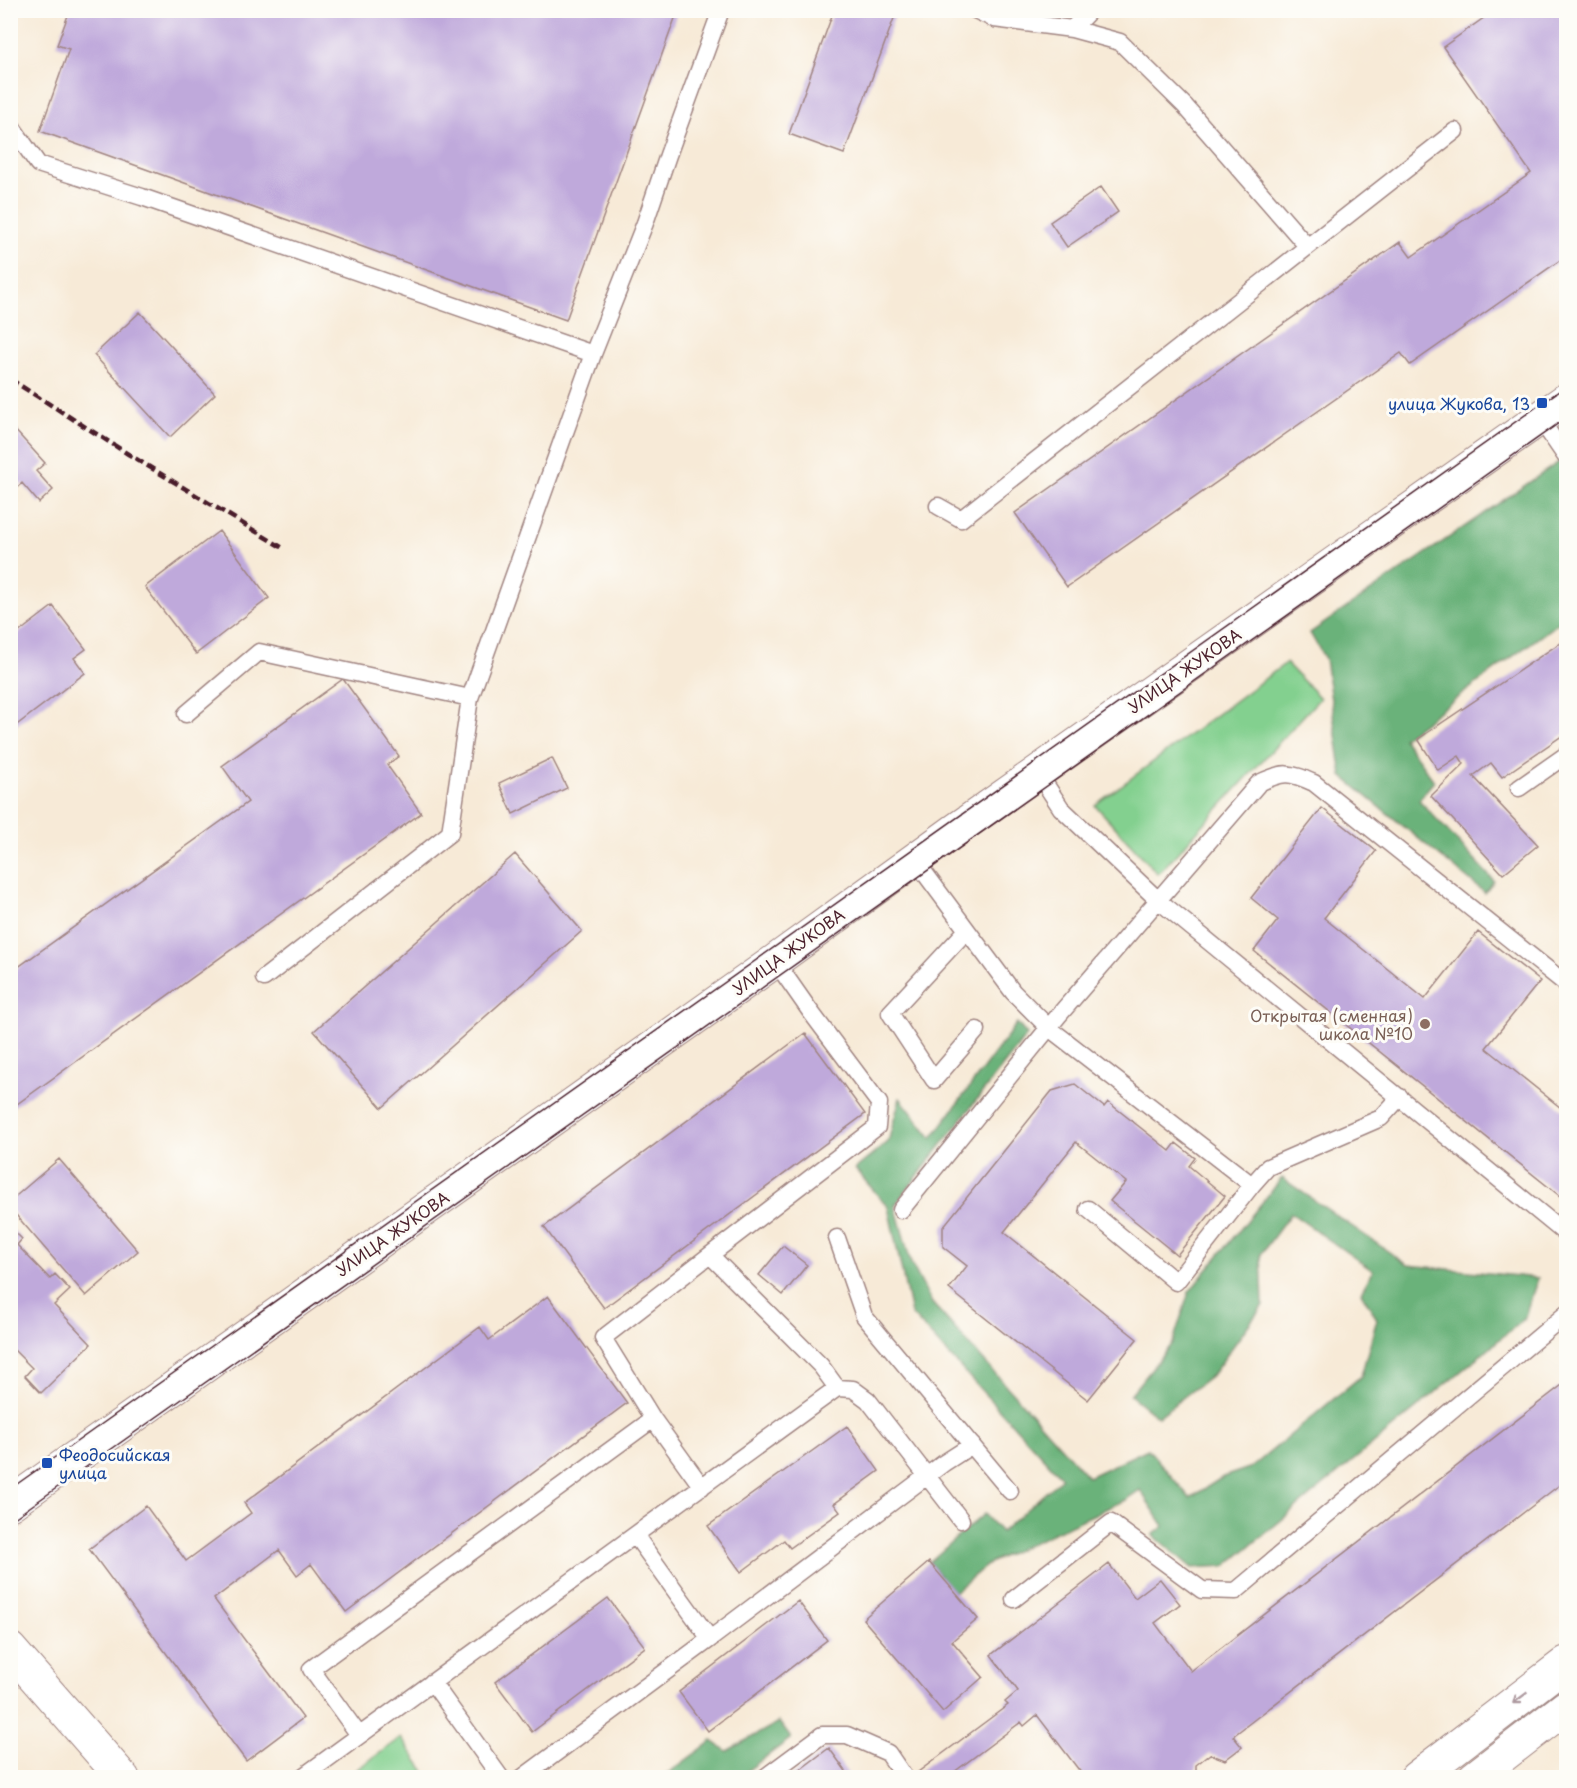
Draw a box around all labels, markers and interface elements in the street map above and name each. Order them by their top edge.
place label: улица Жукова, 13 [1388,391,1530,415]
marker: улица Жукова, 13 [1535,396,1549,410]
street label: УЛИЦА ЖУКОВА [1122,622,1246,718]
street label: УЛИЦА ЖУКОВА [727,902,850,1000]
place label: Открытая (сменная) школа №10 [1250,1003,1413,1045]
marker: Открытая (сменная) школа №10 [1418,1017,1432,1031]
street label: УЛИЦА ЖУКОВА [330,1185,454,1281]
place label: Феодосийская улица [59,1442,170,1484]
marker: Феодосийская улица [40,1456,54,1470]
one-way arrow [1512,1692,1528,1705]

